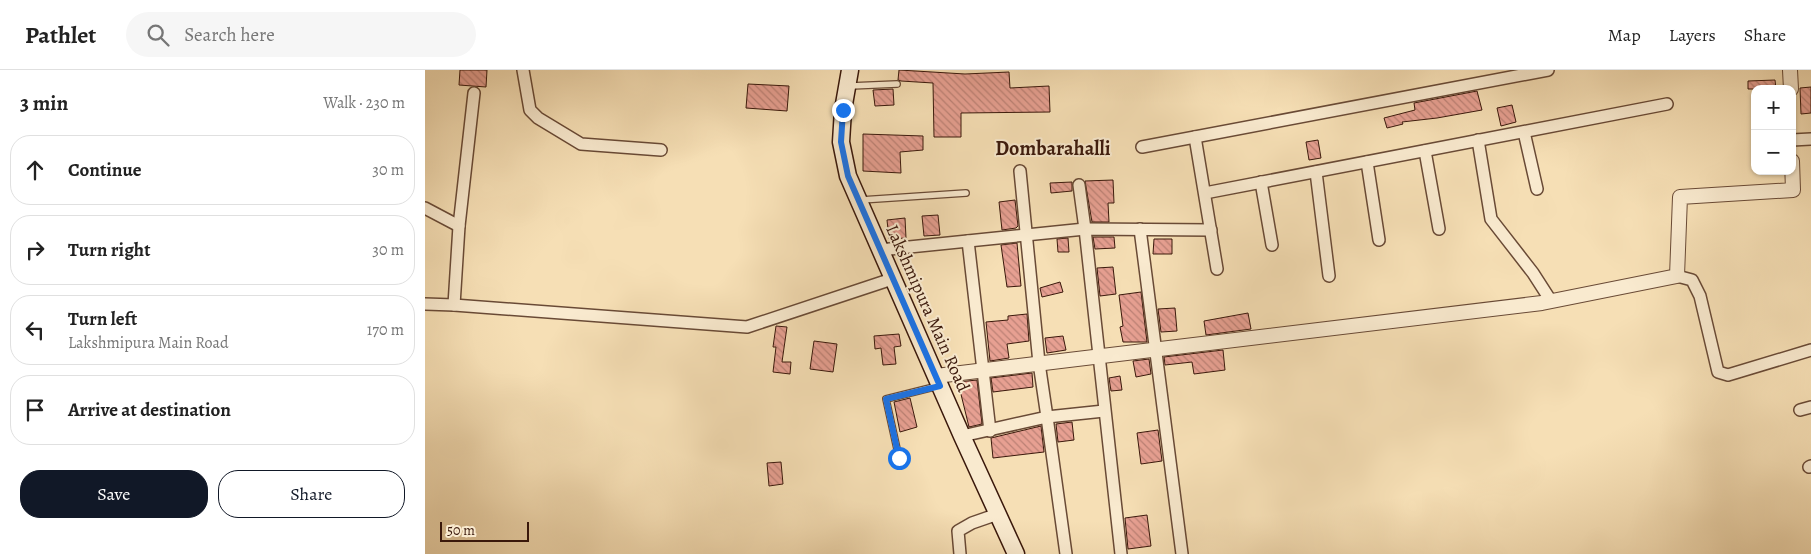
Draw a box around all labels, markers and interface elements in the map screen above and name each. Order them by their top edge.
search box [126,12,476,57]
text: Pathlet [25,19,96,51]
icon: search [144,21,172,49]
text: Search here [184,22,275,48]
text: Map [1608,23,1641,47]
text: Layers [1669,23,1716,47]
text: Share [1744,23,1786,47]
map controls [1751,85,1796,175]
button: + [1751,85,1796,130]
text: 3 min [20,89,68,117]
text: Walk · 230 m [323,92,405,114]
route end [832,99,855,122]
button: − [1751,130,1796,175]
district label: Dombarahalli [995,135,1111,162]
icon: ahead [21,156,49,184]
text: Continue [68,157,142,183]
text: 30 m [372,159,404,181]
street label: Lakshmipura Main Road [880,221,976,396]
icon: right [21,236,49,264]
text: Turn right [68,237,150,263]
text: 30 m [372,239,404,261]
text: Turn left [68,306,137,332]
icon: left [21,316,49,344]
text: 170 m [367,319,404,341]
text: Lakshmipura Main Road [68,332,229,354]
icon: arrive [21,396,49,424]
text: Arrive at destination [68,397,231,423]
route start [888,447,911,470]
button: Save [20,470,208,518]
button: Share [218,470,405,518]
scale bar [440,519,529,542]
text: 50 m [447,521,475,540]

